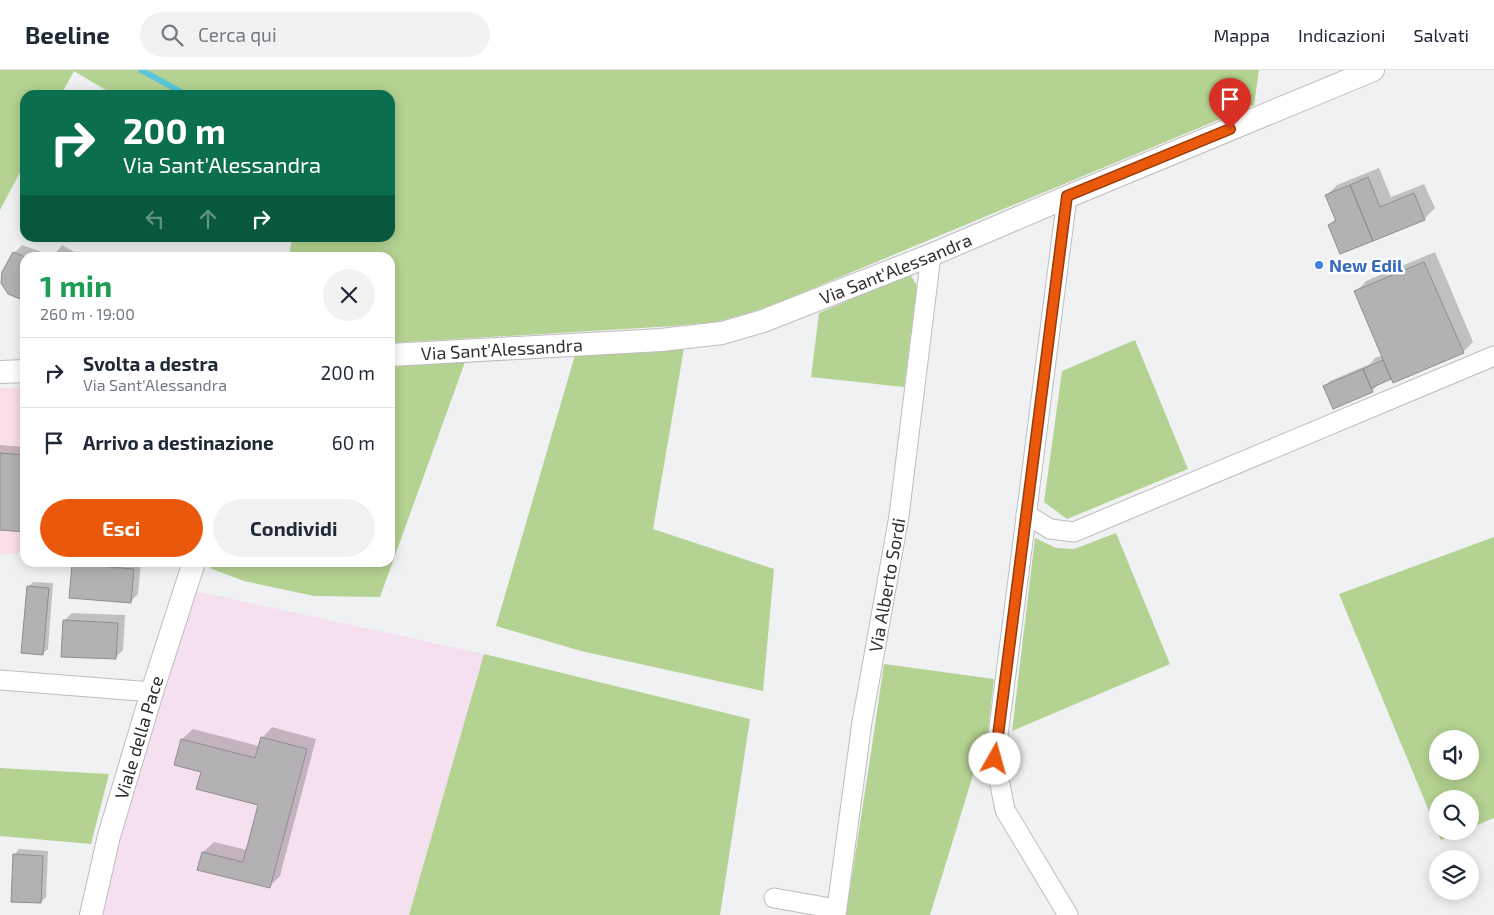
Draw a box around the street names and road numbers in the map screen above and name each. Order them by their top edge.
street label: Via Sant'Alessandra [816,228,975,309]
street label: Via Sant'Alessandra [420,333,583,364]
street label: Via Alberto Sordi [864,516,909,654]
street label: Viale della Pace [110,673,168,802]

